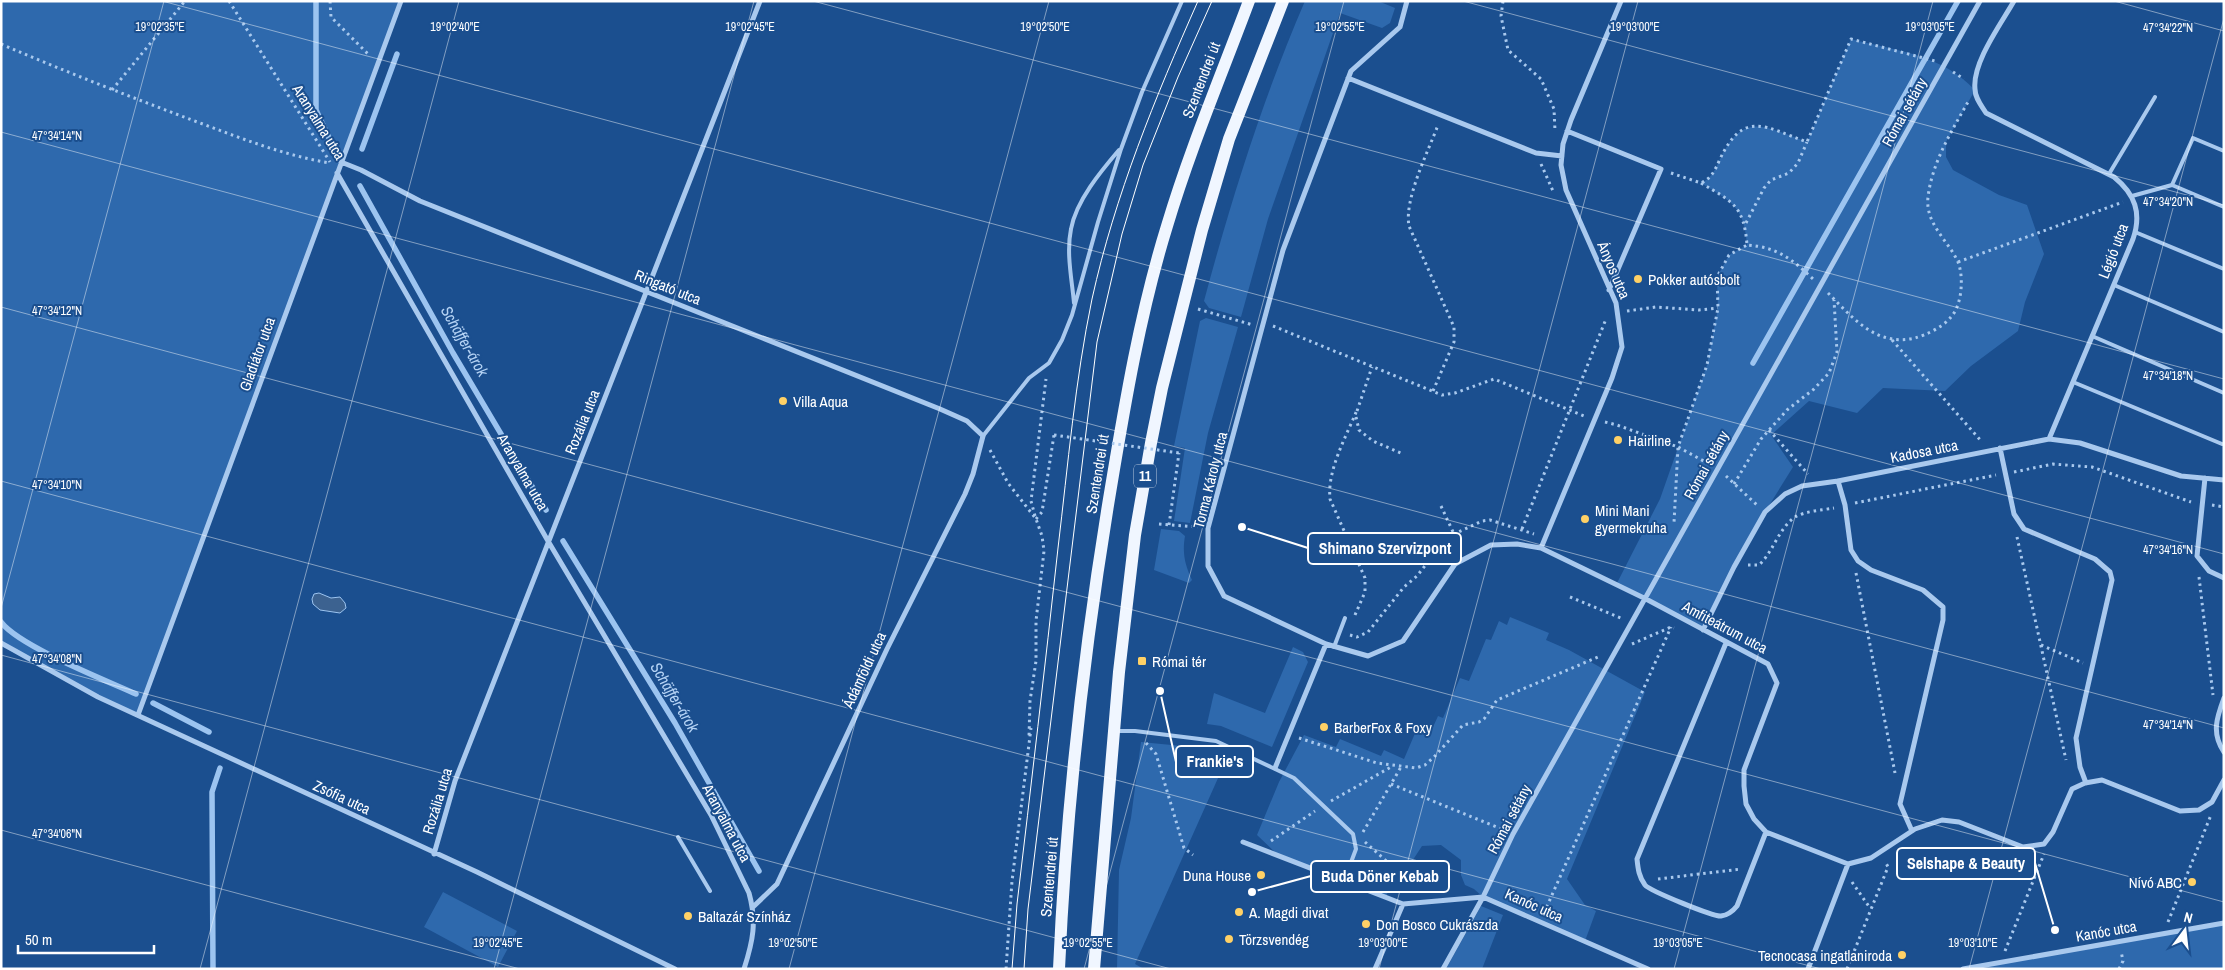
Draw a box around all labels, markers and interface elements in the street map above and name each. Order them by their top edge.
text: 19°02'35"E [135,19,185,35]
text: 19°02'40"E [430,19,480,35]
text: 19°02'45"E [725,19,775,35]
text: 19°02'50"E [1020,19,1070,35]
text: 19°02'55"E [1315,19,1365,35]
text: 19°03'00"E [1610,19,1660,35]
text: 19°03'05"E [1905,19,1955,35]
text: 47°34'22"N [2143,20,2193,36]
street label: Szentendrei út [1177,38,1225,121]
street label: Római sétány [1876,73,1932,150]
street label: Aranyalma utca [287,79,351,164]
text: 47°34'14"N [32,128,82,144]
text: 47°34'20"N [2143,194,2193,210]
street label: Légió utca [2093,220,2133,282]
street label: Ányos utca [1592,237,1636,302]
street label: Ringató utca [632,264,704,310]
place label: Pokker autósbolt [1648,269,1740,290]
marker: Pokker autósbolt [1632,273,1644,285]
water label: Schäffer-árok [436,302,494,381]
text: 47°34'12"N [32,303,82,319]
street label: Gladiátor utca [234,314,280,394]
text: 47°34'18"N [2143,368,2193,384]
street label: Rozália utca [559,386,605,458]
place label: Villa Aqua [793,391,848,412]
marker: Villa Aqua [777,395,789,407]
street label: Római sétány [1678,426,1734,503]
street label: Aranyalma utca [492,429,554,514]
street label: Torma Károly utca [1188,429,1232,531]
place label: Hairline [1628,430,1671,451]
street label: Szentendrei út [1080,432,1114,515]
marker: Hairline [1612,434,1624,446]
street label: Kadosa utca [1888,434,1960,468]
road number: 11 [1134,464,1156,488]
text: 47°34'10"N [32,477,82,493]
place label: Mini Mani gyermekruha [1595,500,1667,538]
marker: Mini Mani gyermekruha [1579,513,1591,525]
callout: Shimano Szervizpont [1308,533,1461,564]
text: Shimano Szervizpont [1319,537,1452,559]
text: 47°34'16"N [2143,542,2193,558]
street label: Amfiteátrum utca [1678,595,1771,658]
street label: Ádámföldi utca [837,628,891,713]
text: 47°34'08"N [32,651,82,667]
place label: Római tér [1152,651,1206,672]
marker: Római tér [1136,655,1148,667]
water label: Schäffer-árok [645,658,705,737]
place label: BarberFox & Foxy [1334,717,1433,738]
text: 47°34'14"N [2143,717,2193,733]
marker: BarberFox & Foxy [1318,721,1330,733]
callout: Frankie's [1176,746,1253,777]
text: Frankie's [1186,750,1244,772]
street label: Rozália utca [417,765,457,837]
street label: Zsófia utca [310,775,374,819]
street label: Aranyalma utca [697,779,756,866]
street label: Római sétány [1482,780,1536,857]
text: 47°34'06"N [32,826,82,842]
street label: Szentendrei út [1035,836,1063,918]
callout: Selshape & Beauty [1897,848,2035,879]
text: Selshape & Beauty [1907,852,2026,874]
callout: Buda Döner Kebab [1311,861,1449,892]
place label: Duna House [1183,865,1251,886]
text: Buda Döner Kebab [1321,865,1439,887]
marker: Duna House [1255,869,1267,881]
place label: Nívó ABC [2129,872,2182,893]
marker: Nívó ABC [2186,876,2198,888]
street label: Kanóc utca [1502,883,1567,927]
place label: A. Magdi divat [1248,902,1329,923]
north arrow [2160,905,2210,955]
place label: Baltazár Színház [698,906,791,927]
marker: A. Magdi divat [1233,906,1245,918]
text: N [2182,908,2195,927]
marker: Baltazár Színház [682,910,694,922]
place label: Don Bosco Cukrászda [1376,914,1499,935]
street label: Kanóc utca [2074,915,2138,947]
marker: Don Bosco Cukrászda [1360,918,1372,930]
scale bar [18,922,154,954]
text: 50 m [25,929,52,950]
place label: Törzsvendég [1239,929,1309,950]
marker: Törzsvendég [1223,933,1235,945]
text: 19°02'45"E [473,935,523,951]
text: 19°02'50"E [768,935,818,951]
text: 19°02'55"E [1063,935,1113,951]
text: 19°03'00"E [1358,935,1408,951]
text: 19°03'05"E [1653,935,1703,951]
text: 19°03'10"E [1948,935,1998,951]
place label: Tecnocasa ingatlaniroda [1758,945,1892,966]
marker: Tecnocasa ingatlaniroda [1896,949,1908,961]

